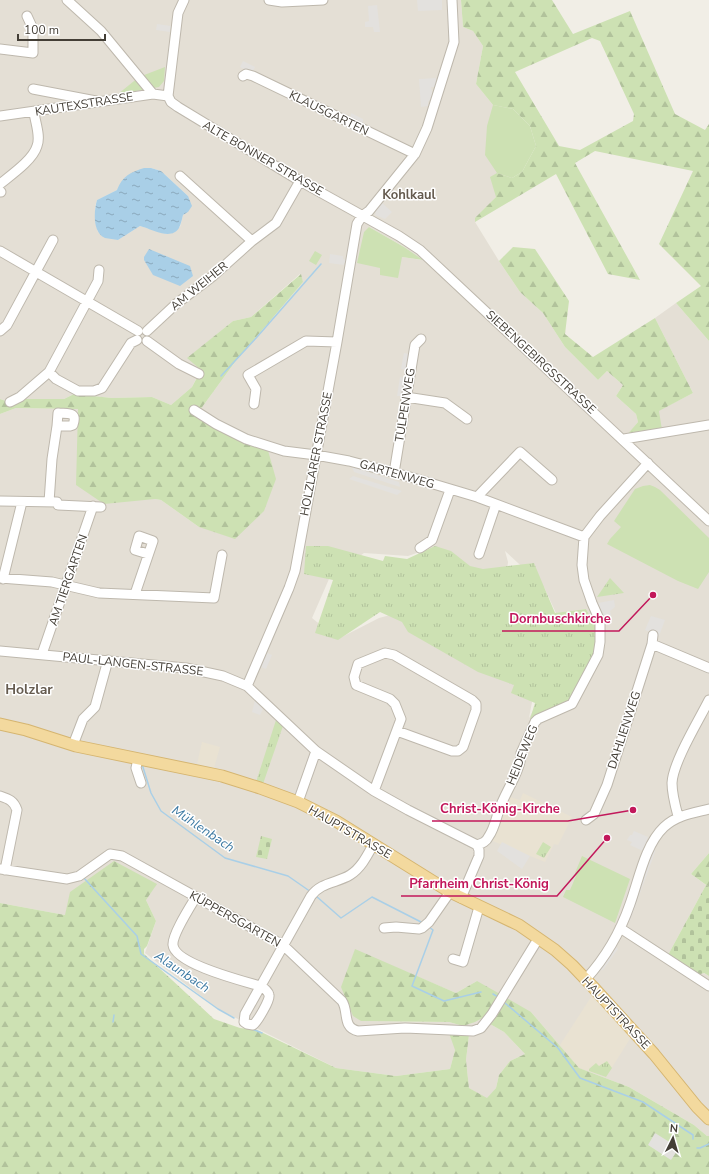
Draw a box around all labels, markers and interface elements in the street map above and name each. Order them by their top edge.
scale bar [18,16,105,42]
text: 100 m [24,22,59,38]
street label: KLAUSGARTEN [286,87,372,139]
street label: KAUTEXSTRASSE [34,88,134,120]
street label: ALTE BONNER STRASSE [200,117,326,199]
district label: Kohlkaul [382,186,437,204]
street label: AM WEIHER [167,258,231,314]
street label: SIEBENGEBIRGSSTRASSE [482,307,600,417]
street label: TULPENWEG [391,367,419,443]
street label: HOLZLARER STRASSE [296,391,336,517]
street label: GARTENWEG [358,456,436,492]
street label: AM TIERGARTEN [45,532,91,628]
callout: Dornbuschkirche [502,606,619,631]
text: Dornbuschkirche [509,610,611,628]
street label: PAUL-LANGEN-STRASSE [62,649,204,679]
district label: Holzlar [5,680,53,699]
street label: DAHLIENWEG [604,689,644,771]
street label: HEIDEWEG [503,722,541,788]
callout: Christ-König-Kirche [432,796,568,821]
text: Christ-König-Kirche [440,800,560,818]
water label: Mühlenbach [168,801,238,857]
street label: HAUPTSTRASSE [305,802,395,862]
callout: Pfarrheim Christ-König [401,871,557,896]
text: Pfarrheim Christ-König [409,875,549,893]
street label: KÜPPERSGARTEN [186,887,284,951]
water label: Alaunbach [150,946,213,997]
street label: HAUPTSTRASSE [578,973,654,1053]
north arrow [653,1118,693,1158]
text: N [669,1121,679,1136]

